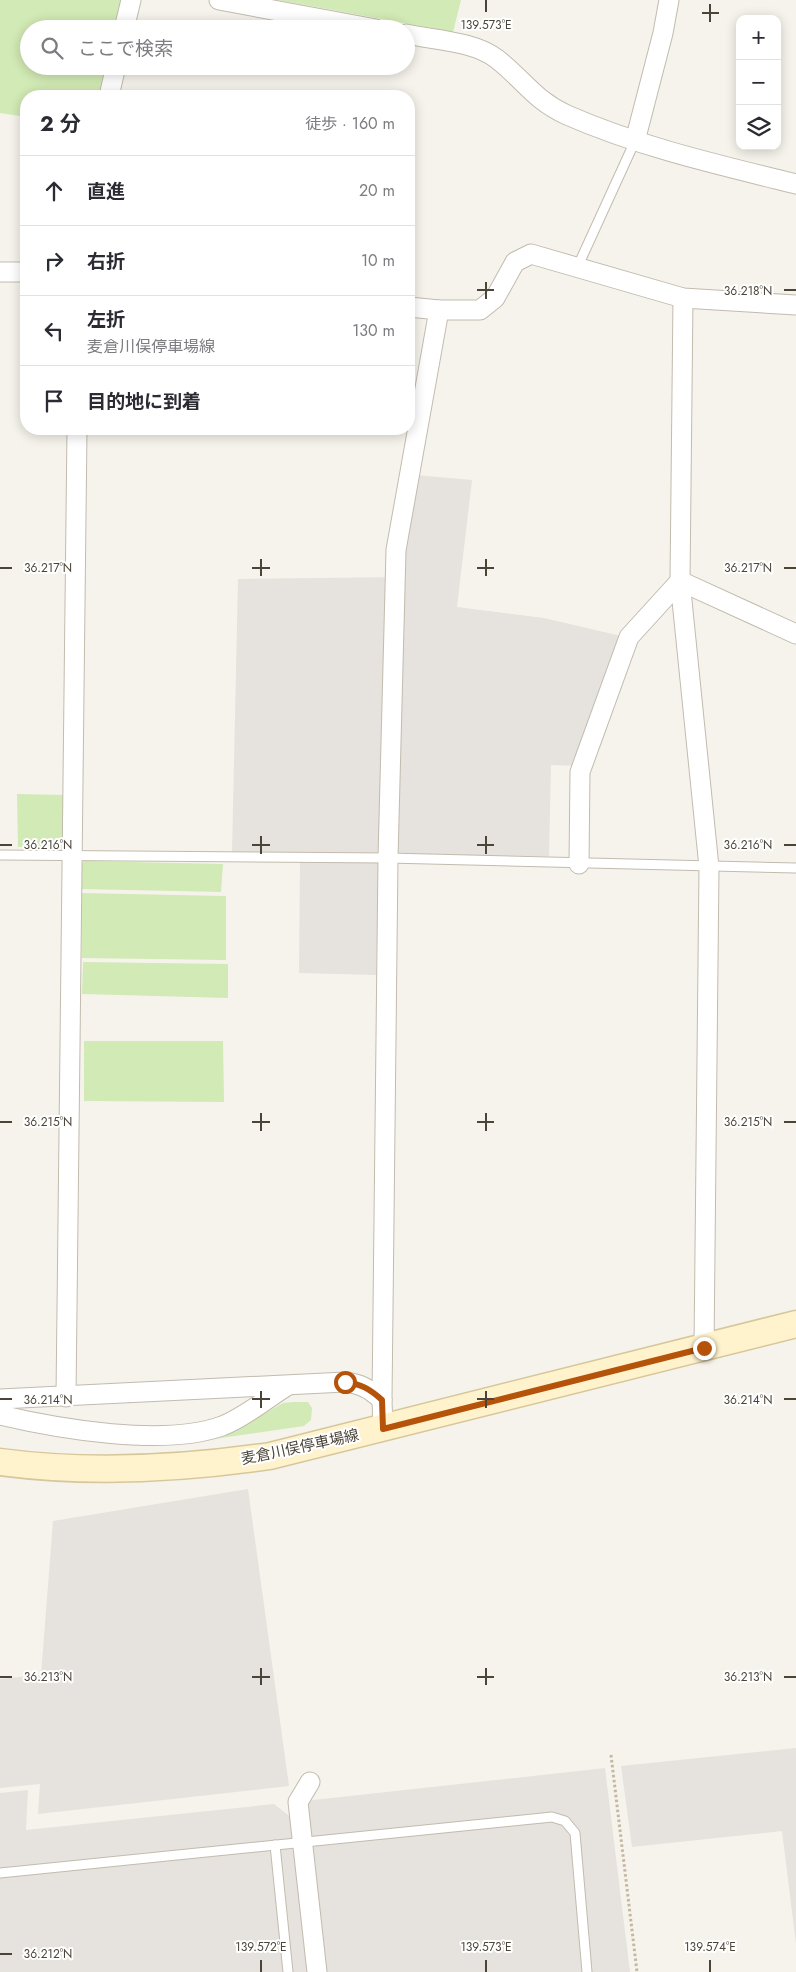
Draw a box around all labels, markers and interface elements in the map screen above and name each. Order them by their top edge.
map controls [736,15,781,150]
button: + [736,15,781,60]
text: 139.573°E [460,16,512,34]
search box [20,20,415,75]
icon: search [38,34,66,62]
text: ここで検索 [78,35,173,62]
button: − [736,60,781,105]
button: layers [736,105,781,150]
text: 2 分 [40,109,81,139]
text: 徒歩 · 160 m [305,112,395,135]
icon: ahead [40,177,68,205]
text: 直進 [87,178,125,205]
text: 20 m [359,179,395,202]
icon: right [40,247,68,275]
text: 右折 [87,248,125,275]
text: 10 m [361,249,395,272]
text: 36.218°N [724,282,772,300]
text: 左折 [87,306,125,333]
icon: left [40,317,68,345]
text: 130 m [352,319,395,342]
text: 麦倉川俣停車場線 [87,335,215,358]
icon: arrive [40,387,68,415]
text: 目的地に到着 [87,388,201,415]
text: 36.217°N [24,559,72,577]
text: 36.217°N [724,559,772,577]
text: 36.216°N [24,836,72,854]
text: 36.216°N [724,836,772,854]
text: 36.215°N [24,1113,72,1131]
text: 36.215°N [724,1113,772,1131]
route end [693,1337,716,1360]
route start [334,1371,357,1394]
text: 36.214°N [24,1391,72,1409]
text: 36.214°N [724,1391,772,1409]
street label: 麦倉川俣停車場線 [239,1424,361,1470]
text: 36.213°N [24,1668,72,1686]
text: 36.213°N [724,1668,772,1686]
text: 139.572°E [235,1938,287,1956]
text: 139.573°E [460,1938,512,1956]
text: 139.574°E [684,1938,736,1956]
text: 36.212°N [24,1945,72,1963]

